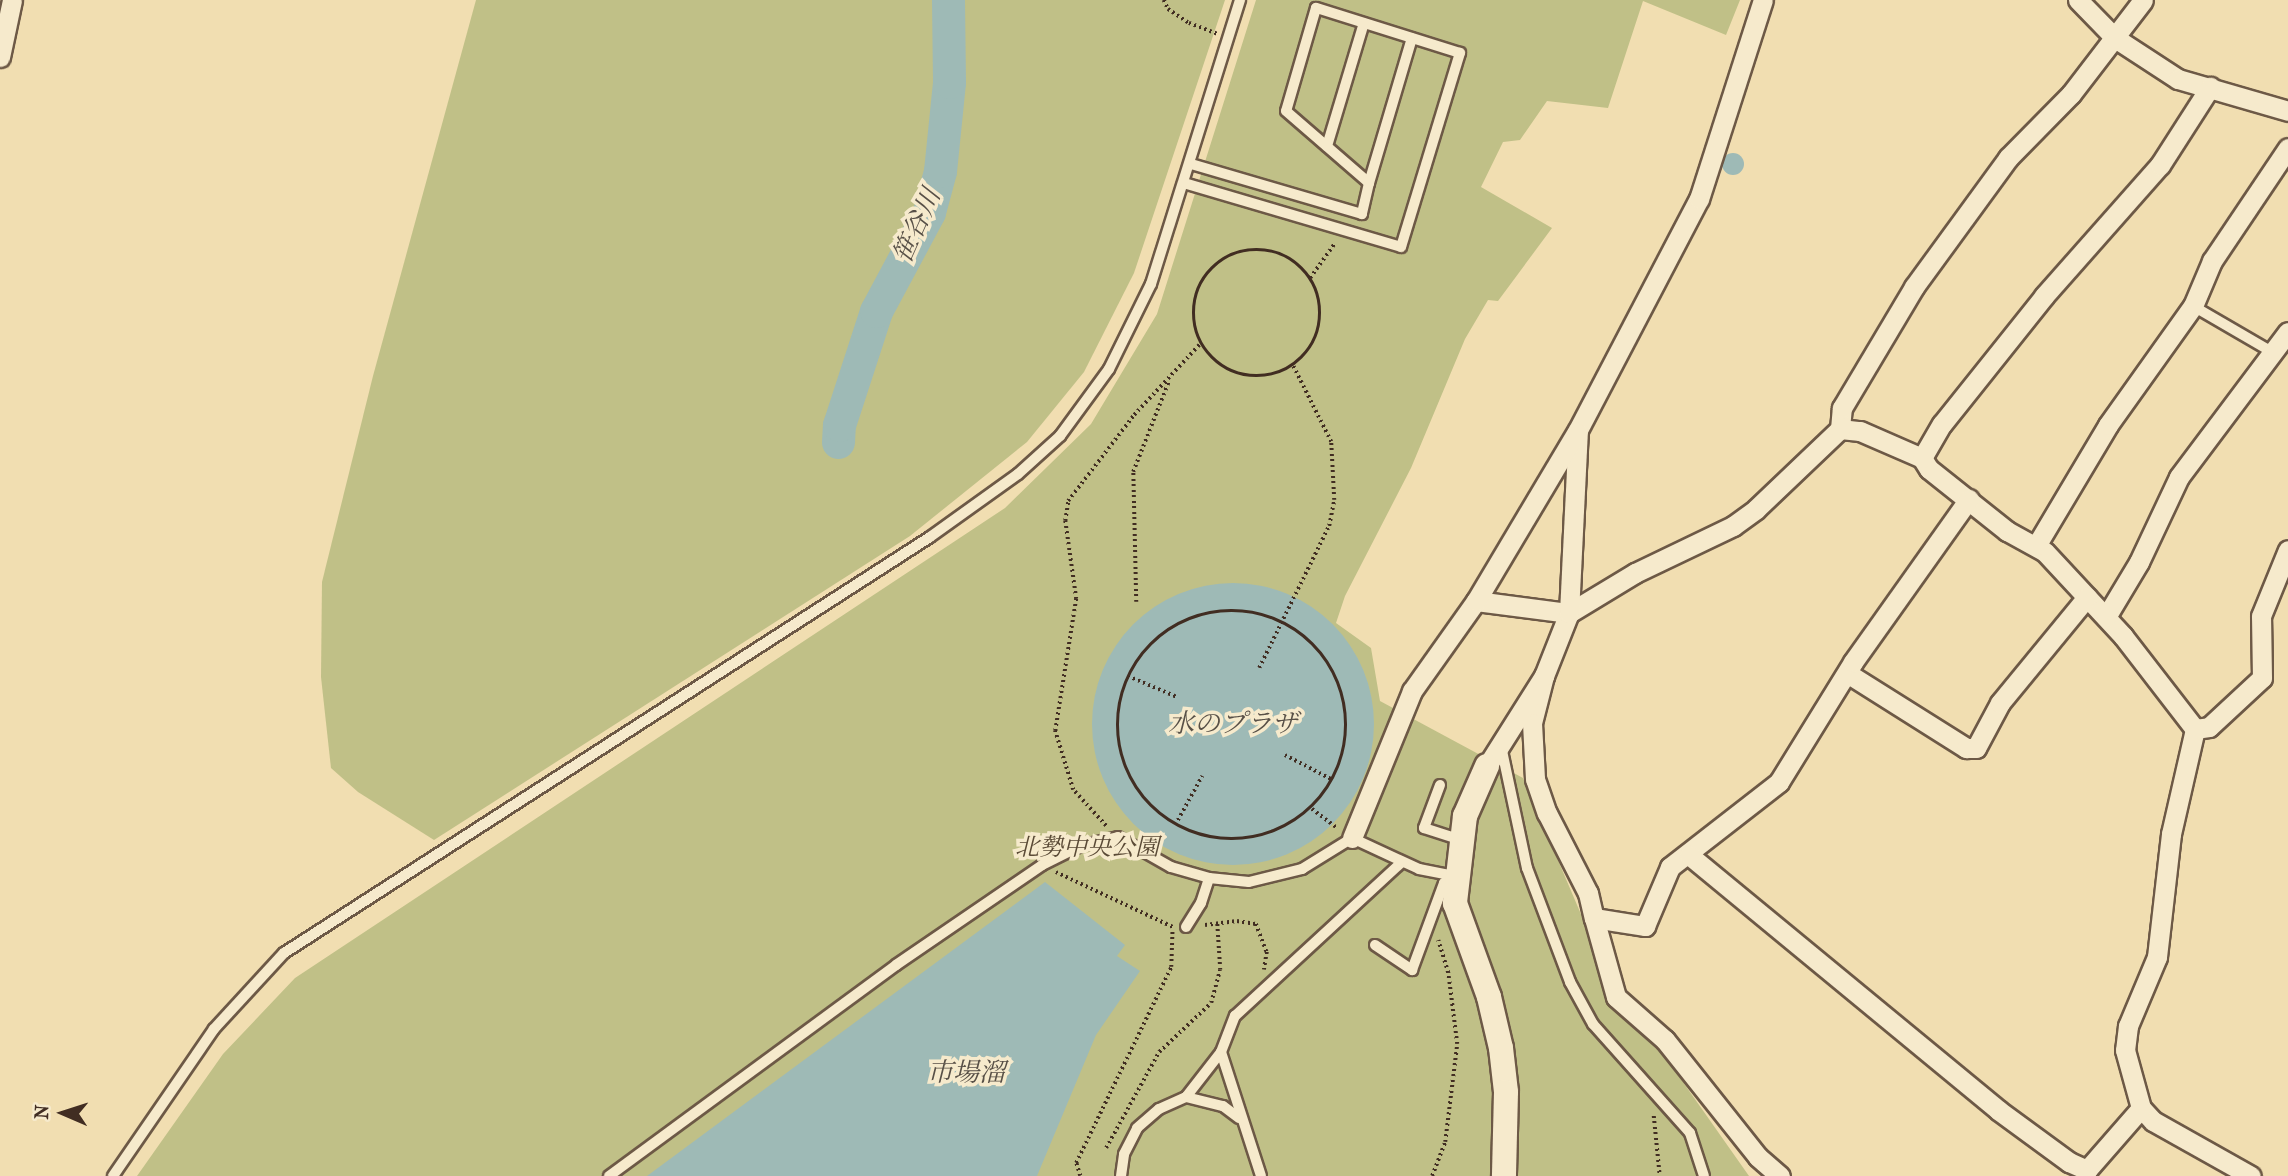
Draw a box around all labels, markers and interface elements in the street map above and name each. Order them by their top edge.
water label: 笹谷川 [887,184,947,268]
water label: 水のプラザ [1168,708,1298,740]
park label: 北勢中央公園 [1015,834,1159,862]
water label: 市場溜 [927,1057,1005,1089]
north arrow [28,1078,98,1148]
text: N [31,1104,53,1120]

